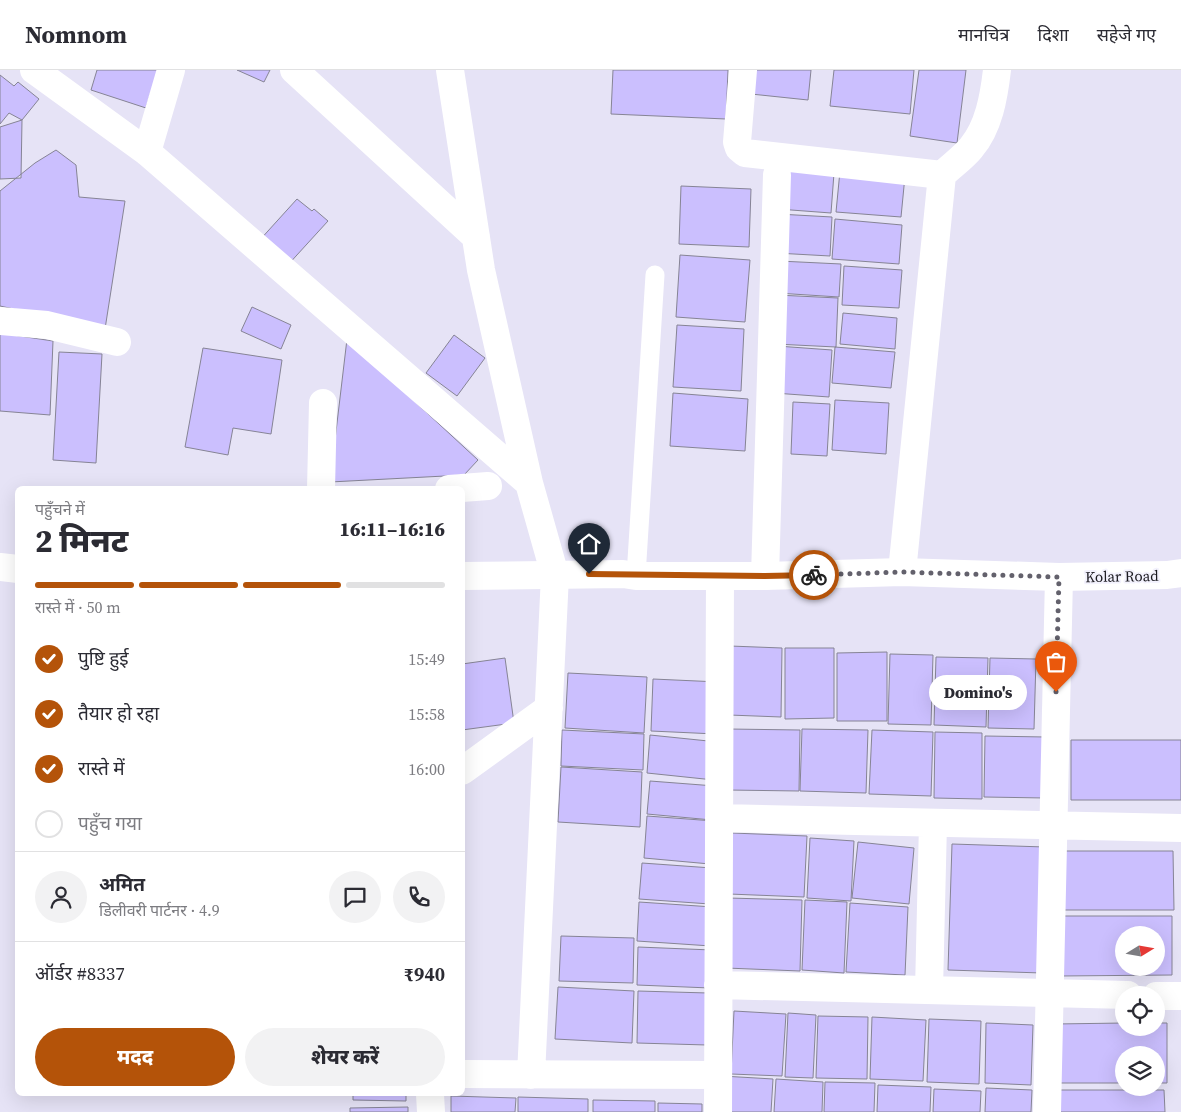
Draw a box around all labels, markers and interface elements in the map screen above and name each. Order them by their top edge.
text: Nomnom [25,18,127,51]
text: मानचित्र [958,22,1010,47]
text: दिशा [1038,22,1069,47]
text: सहेजे गए [1097,22,1156,47]
text: पहुँचने में [35,498,85,520]
text: 16:11–16:16 [340,516,445,542]
text: 2 मिनट [35,519,128,563]
pin [568,523,610,574]
icon: home [575,530,603,558]
courier [789,550,839,600]
icon: bike [800,561,828,589]
street label: Kolar Road [1085,565,1159,587]
text: रास्ते में · 50 m [35,596,121,618]
pin [1035,641,1077,692]
icon: check [35,645,63,673]
text: पुष्टि हुई [78,645,129,671]
text: 15:49 [408,648,445,670]
icon: bag [1042,648,1070,676]
callout: Domino's [928,674,1026,710]
text: Domino's [944,681,1012,703]
icon: check [35,700,63,728]
text: तैयार हो रहा [78,700,159,726]
text: 15:58 [408,703,445,725]
icon: check [35,755,63,783]
text: रास्ते में [78,755,125,781]
text: 16:00 [408,758,445,780]
text: पहुँच गया [78,810,142,836]
button: person [35,871,87,923]
text: अमित [99,871,145,897]
button: chat [329,871,381,923]
button: phone [393,871,445,923]
text: डिलीवरी पार्टनर · 4.9 [99,899,220,921]
north arrow [1115,926,1165,976]
map controls [1115,926,1165,1096]
text: ऑर्डर #8337 [35,960,125,986]
text: ₹940 [404,961,445,987]
button: locate [1115,986,1165,1036]
button: मदद [35,1028,235,1086]
button: शेयर करें [245,1028,445,1086]
button: layers [1115,1046,1165,1096]

